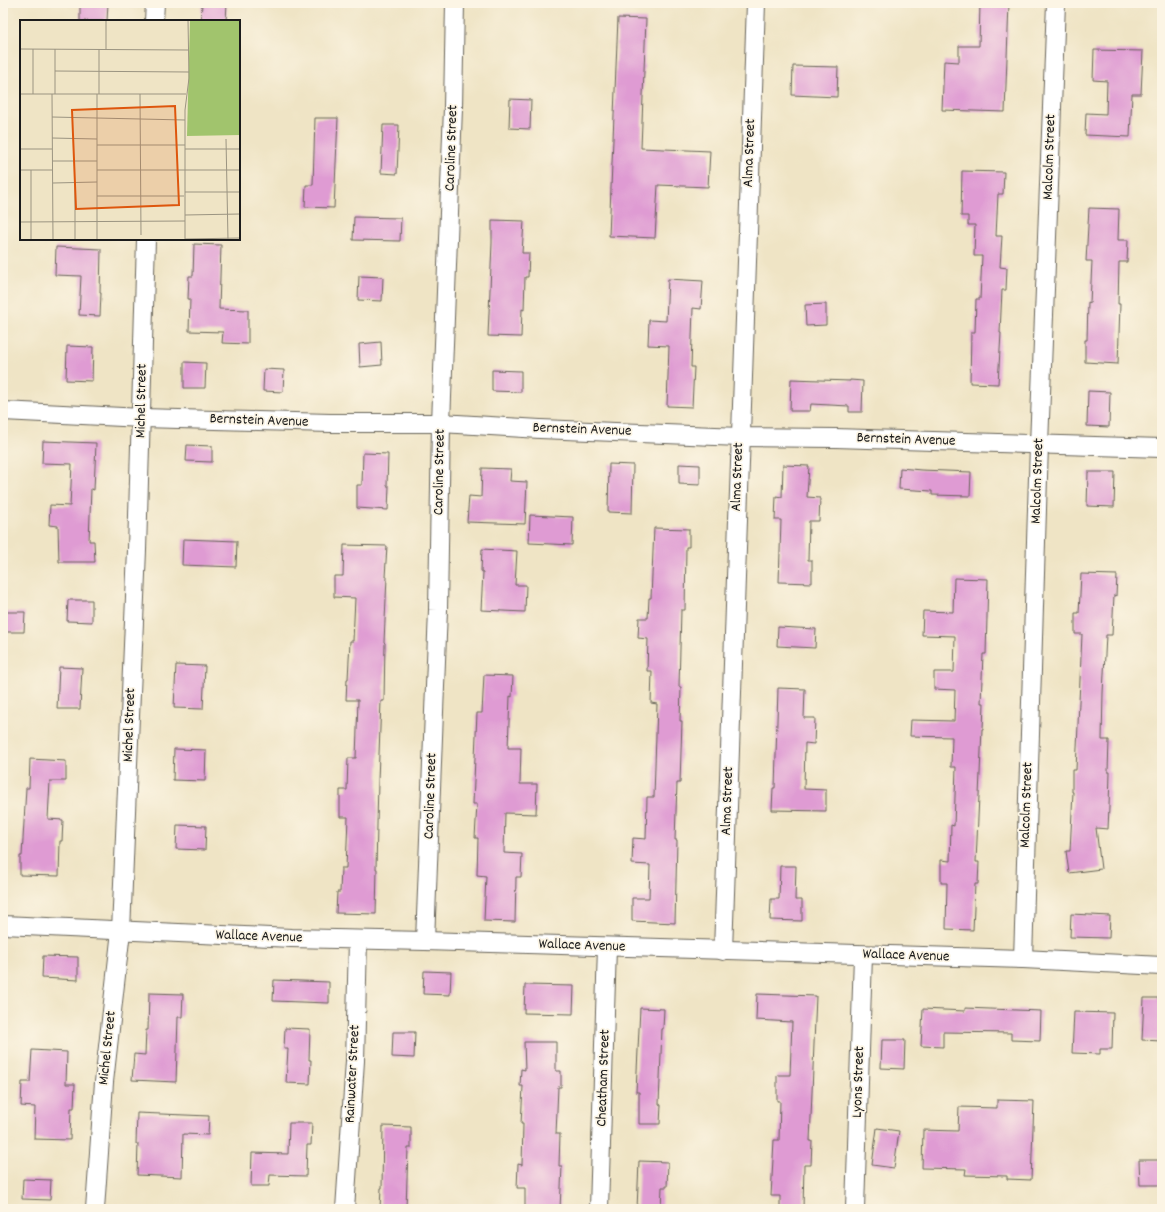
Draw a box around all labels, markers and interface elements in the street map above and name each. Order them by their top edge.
inset map [20,20,240,240]
street label: Caroline Street [439,104,465,192]
street label: Malcolm Street [1038,113,1063,200]
street label: Alma Street [738,118,762,188]
street label: Michel Street [130,363,154,438]
street label: Bernstein Avenue [209,408,309,434]
street label: Bernstein Avenue [532,417,632,443]
street label: Bernstein Avenue [856,427,956,453]
street label: Caroline Street [428,428,452,515]
street label: Malcolm Street [1026,437,1051,524]
street label: Alma Street [726,442,750,512]
street label: Michel Street [118,687,142,763]
street label: Caroline Street [418,752,444,840]
street label: Malcolm Street [1015,761,1040,848]
street label: Alma Street [716,766,740,836]
street label: Wallace Avenue [215,924,303,950]
street label: Wallace Avenue [538,933,626,959]
street label: Wallace Avenue [862,943,950,969]
street label: Michel Street [93,1009,123,1086]
street label: Rainwater Street [339,1024,367,1124]
street label: Cheatham Street [591,1028,617,1127]
street label: Lyons Street [847,1045,871,1118]

